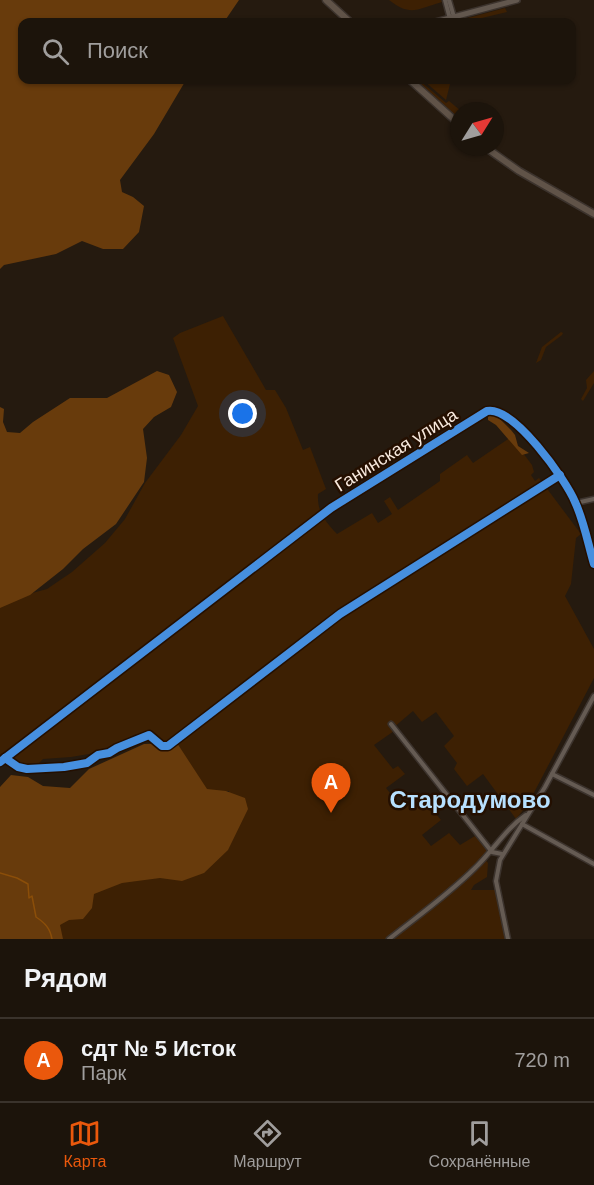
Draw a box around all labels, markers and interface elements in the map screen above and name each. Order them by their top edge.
search box [18,18,576,84]
icon: search [39,35,72,68]
text: Поиск [87,38,148,63]
north arrow [450,102,504,156]
your location [228,399,257,428]
street label: Ганинская улица [331,404,462,496]
pin: A [312,764,350,813]
district label: Стародумово [389,786,551,813]
text: Рядом [24,963,107,993]
text: сдт № 5 Исток [81,1036,236,1061]
text: A [36,1049,51,1071]
text: 720 m [514,1049,570,1071]
text: Парк [81,1062,126,1084]
tab: Карта [64,1117,106,1171]
tab: Маршрут [233,1117,302,1171]
tab: Сохранённые [429,1117,530,1171]

